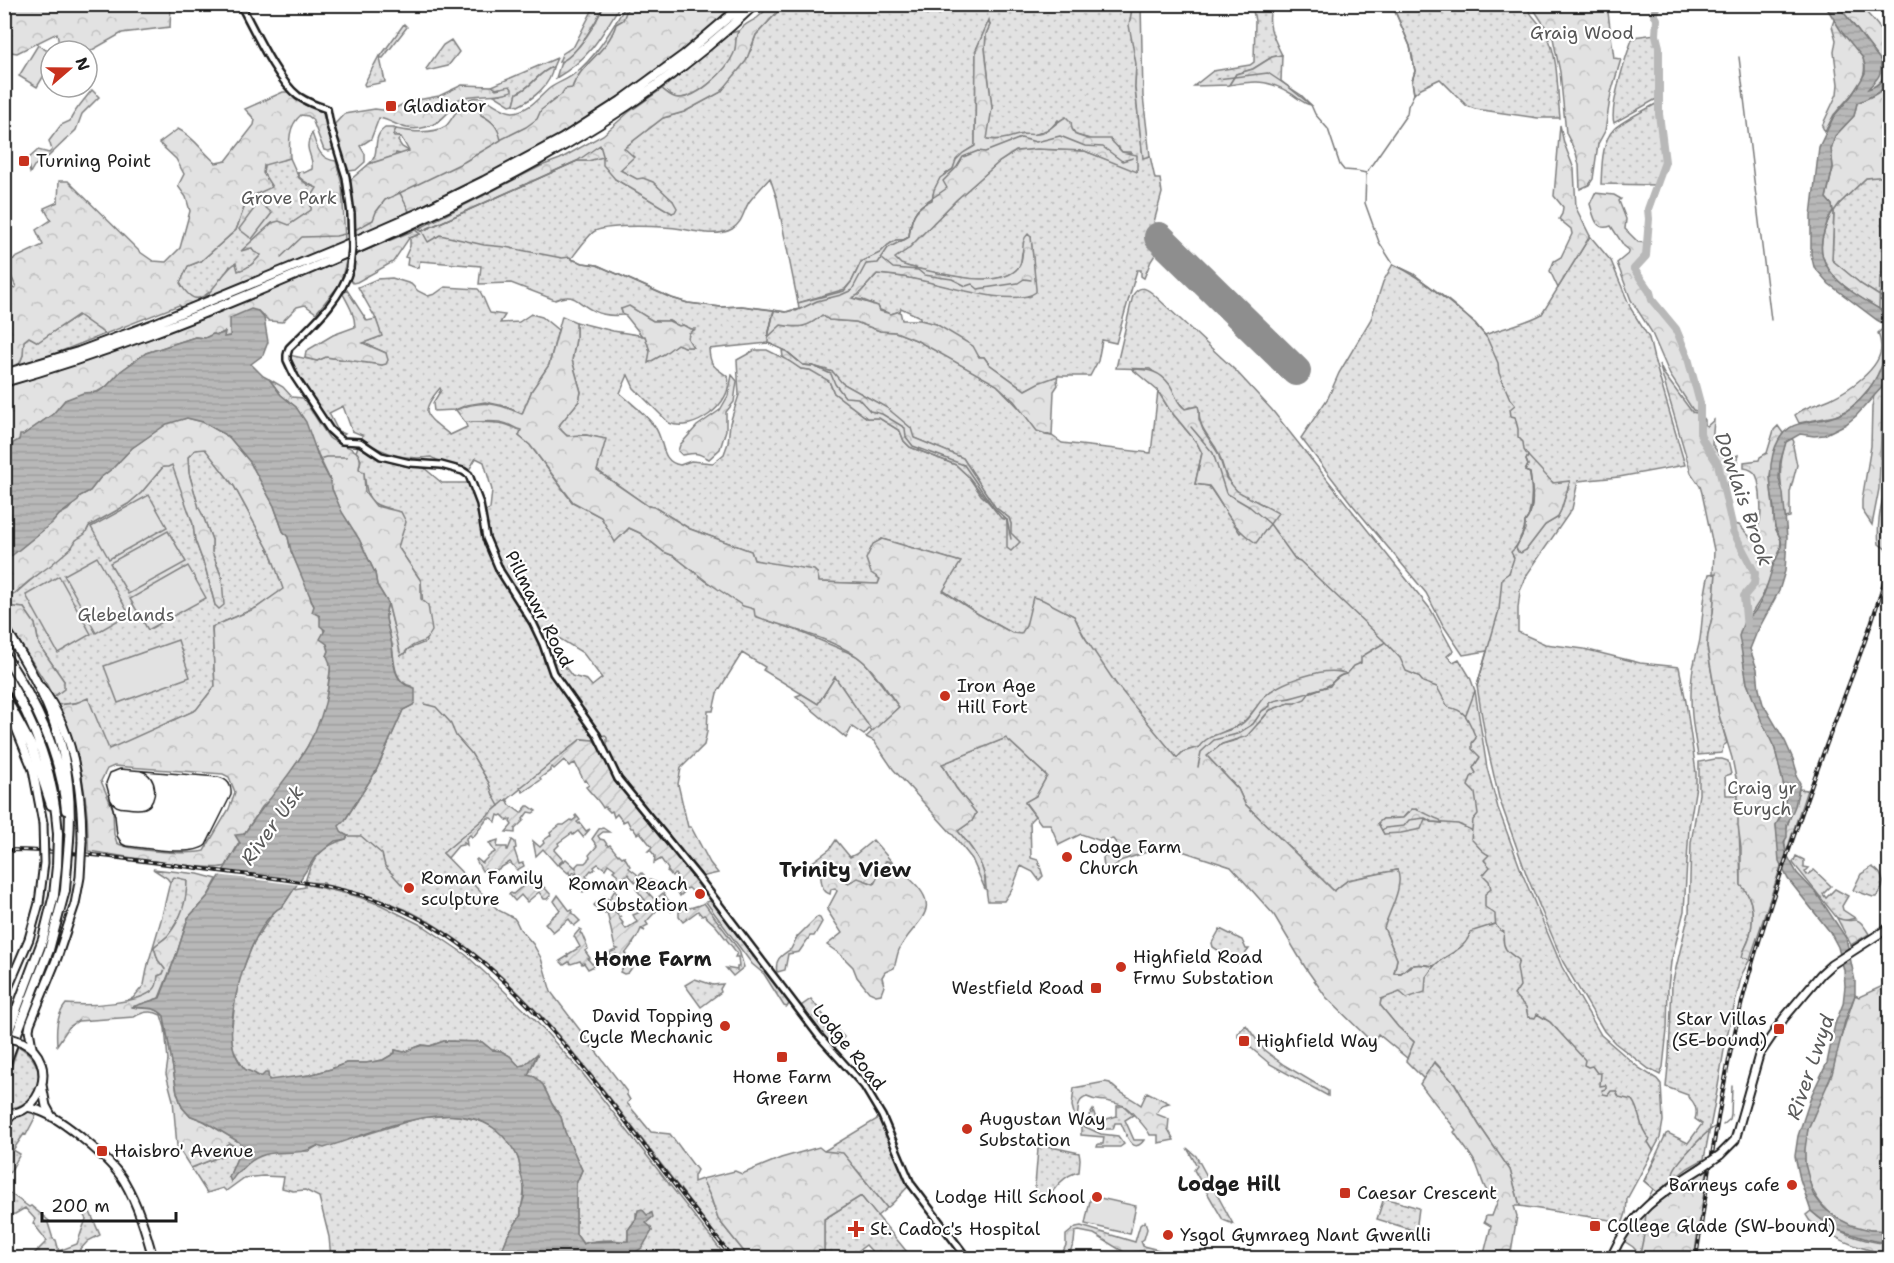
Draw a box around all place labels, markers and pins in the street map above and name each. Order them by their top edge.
place label: Gladiator [403,94,487,118]
marker: Gladiator [384,99,398,113]
place label: Turning Point [36,149,151,173]
marker: Turning Point [17,154,31,168]
place label: Iron Age Hill Fort [957,674,1036,719]
marker: Iron Age Hill Fort [938,689,952,703]
place label: Lodge Farm Church [1079,835,1181,880]
marker: Lodge Farm Church [1060,850,1074,864]
place label: Roman Family sculpture [421,866,544,911]
place label: Roman Reach Substation [568,872,688,917]
marker: Roman Family sculpture [402,881,416,895]
marker: Roman Reach Substation [693,887,707,901]
place label: Highfield Road Frmu Substation [1133,945,1274,990]
marker: Highfield Road Frmu Substation [1114,960,1128,974]
place label: Westfield Road [952,976,1084,1000]
marker: Westfield Road [1089,981,1103,995]
place label: David Topping Cycle Mechanic [579,1004,713,1049]
place label: Star Villas (SE-bound) [1672,1007,1767,1052]
marker: David Topping Cycle Mechanic [718,1019,732,1033]
marker: Star Villas (SE-bound) [1772,1022,1786,1036]
place label: Highfield Way [1256,1029,1378,1053]
marker: Highfield Way [1237,1034,1251,1048]
marker: Home Farm Green [775,1050,789,1064]
place label: Home Farm Green [732,1065,832,1110]
place label: Augustan Way Substation [979,1107,1106,1152]
marker: Augustan Way Substation [960,1122,974,1136]
place label: Haisbro' Avenue [114,1139,254,1163]
marker: Haisbro' Avenue [95,1144,109,1158]
place label: Barneys cafe [1669,1173,1780,1197]
marker: Barneys cafe [1785,1178,1799,1192]
place label: Caesar Crescent [1357,1181,1497,1205]
place label: Lodge Hill School [935,1185,1086,1209]
marker: Caesar Crescent [1338,1186,1352,1200]
marker: Lodge Hill School [1090,1190,1104,1204]
place label: College Glade (SW-bound) [1607,1214,1835,1238]
place label: St. Cadoc's Hospital [870,1217,1041,1241]
marker: College Glade (SW-bound) [1588,1219,1602,1233]
marker: St. Cadoc's Hospital [847,1220,865,1238]
place label: Ysgol Gymraeg Nant Gwenlli [1180,1223,1431,1247]
marker: Ysgol Gymraeg Nant Gwenlli [1161,1228,1175,1242]

